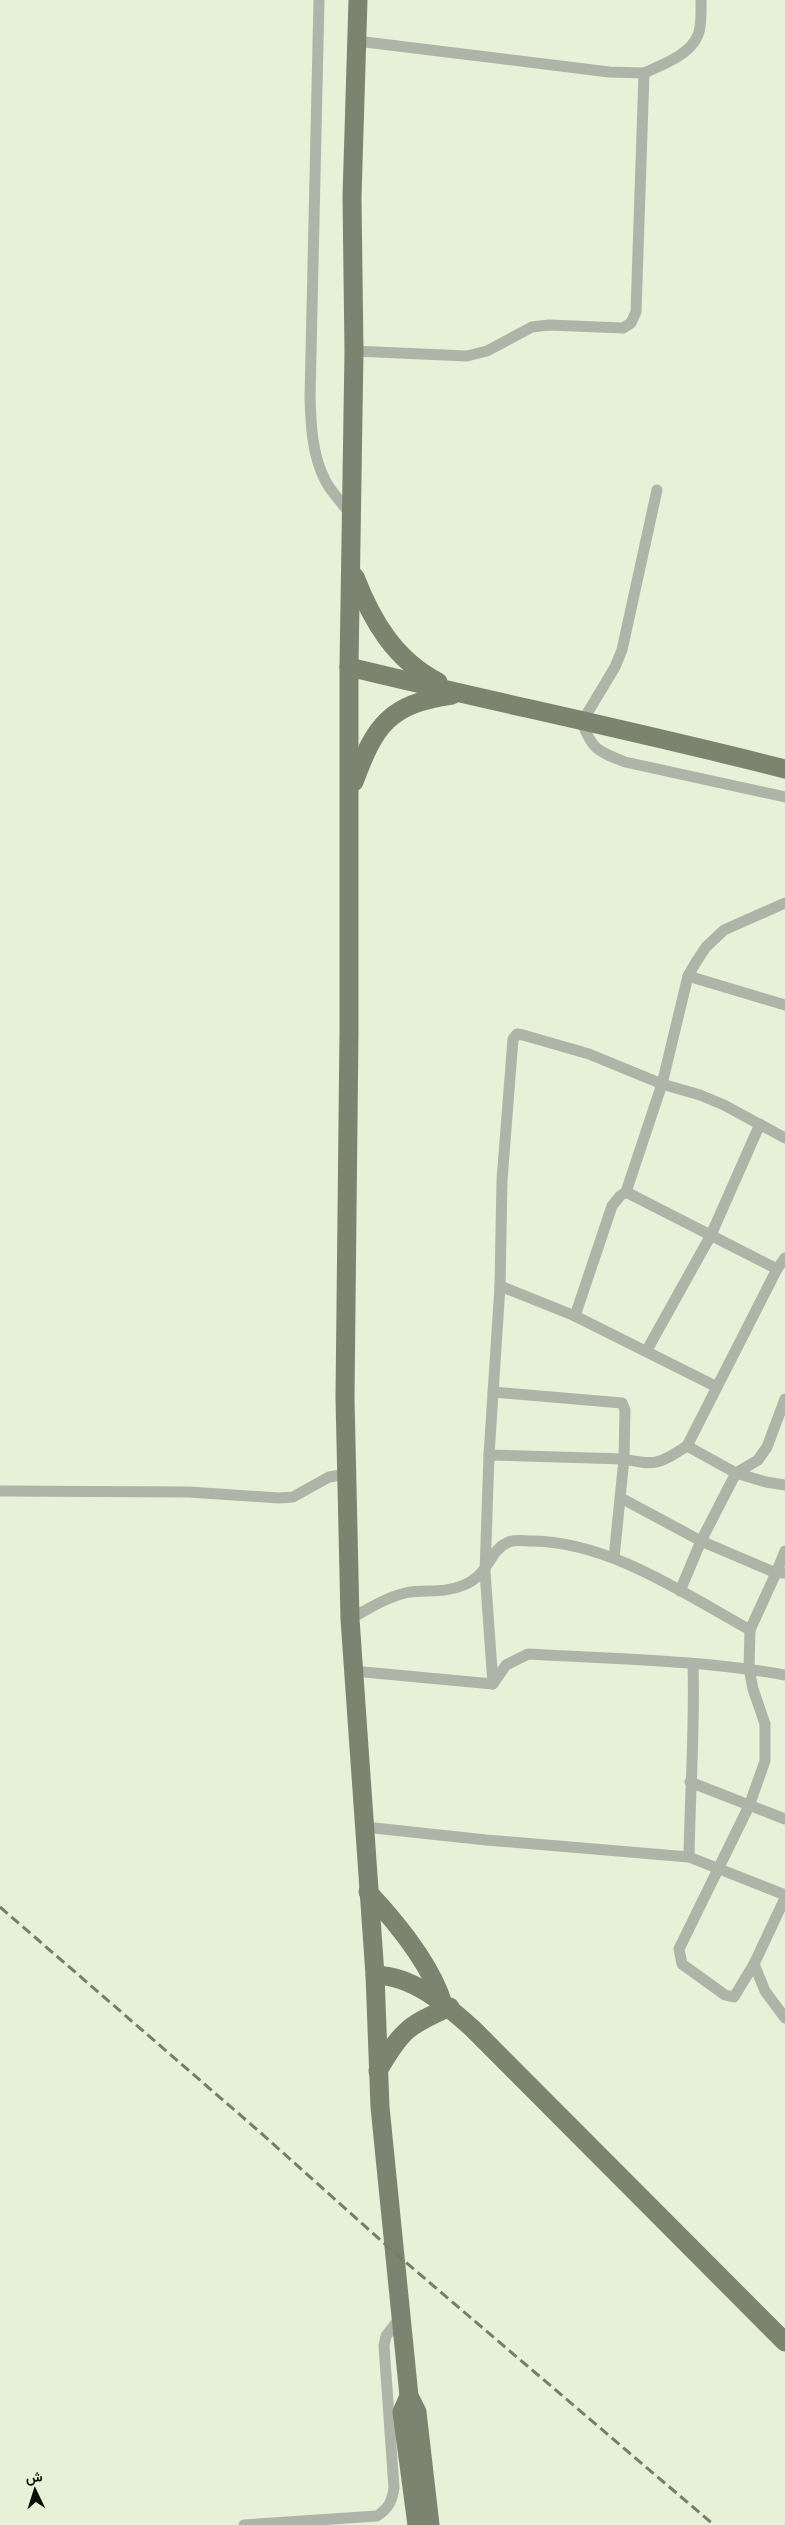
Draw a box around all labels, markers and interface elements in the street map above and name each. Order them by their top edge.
north arrow [10,2465,60,2515]
text: ش [25,2467,43,2487]

